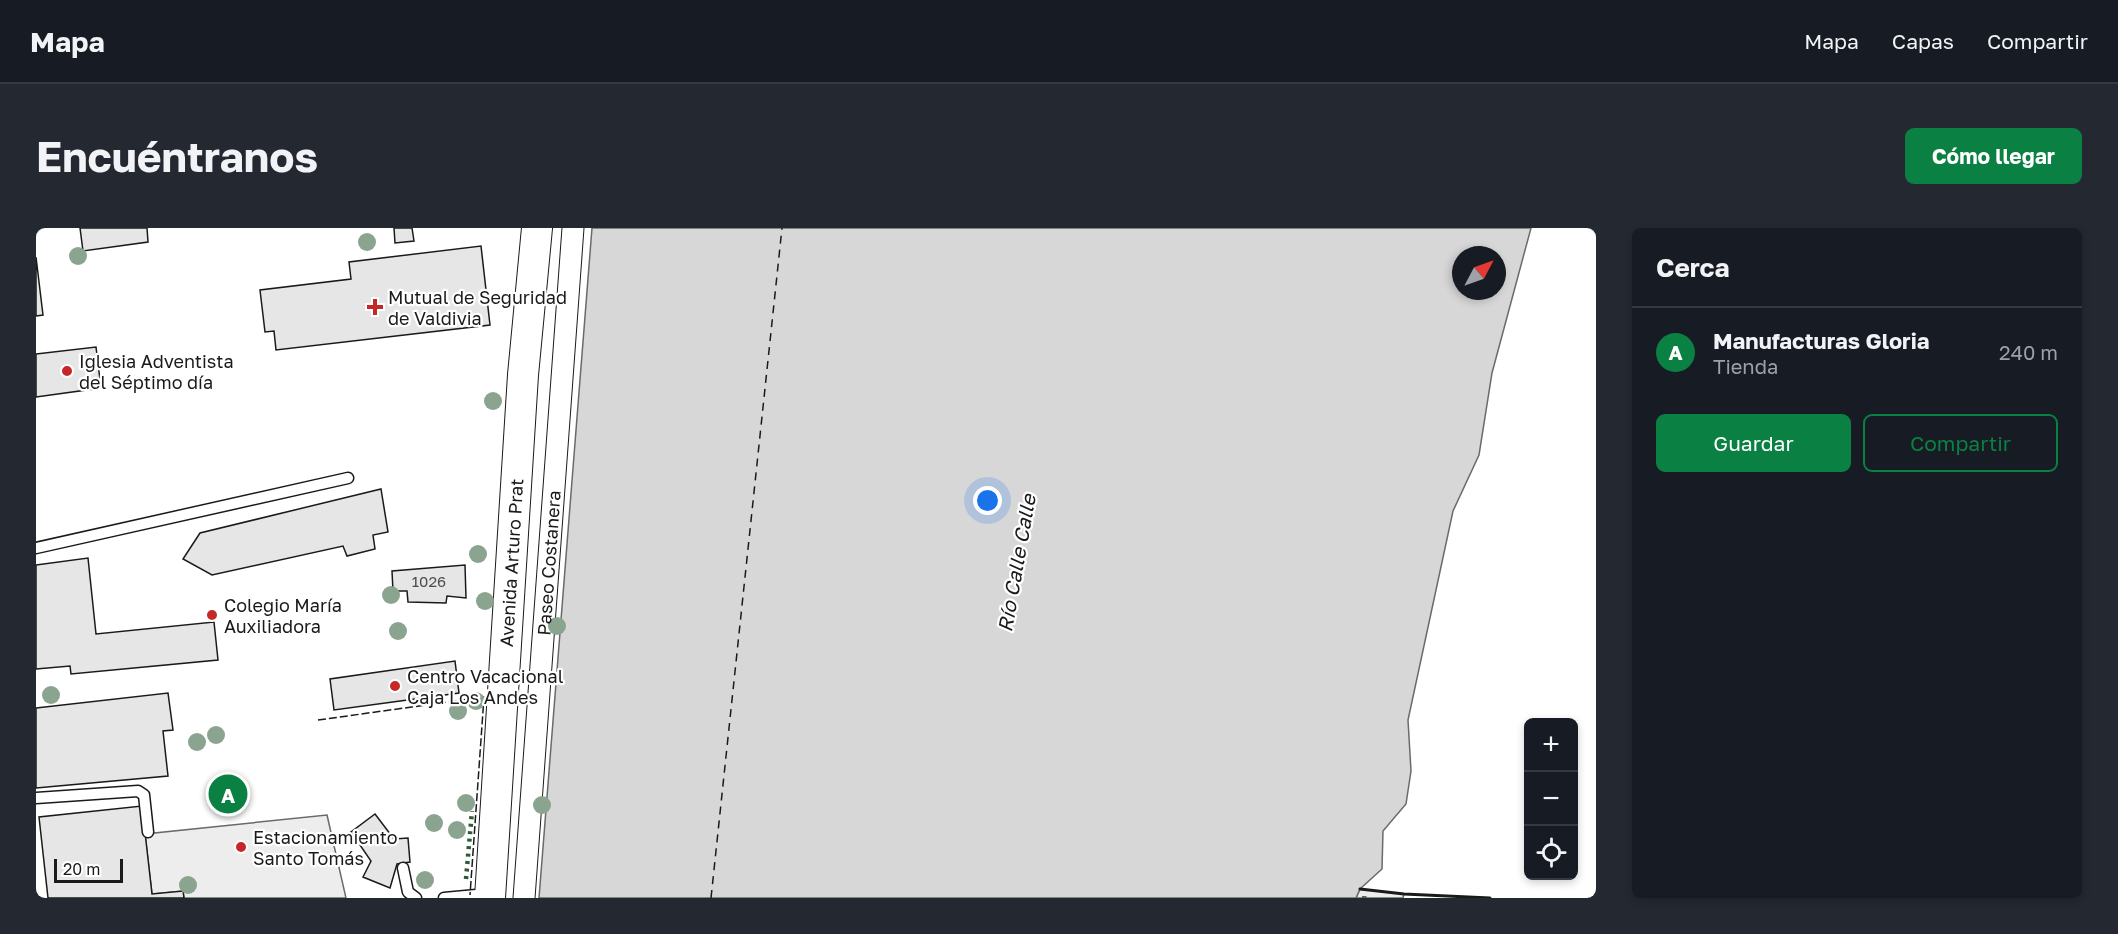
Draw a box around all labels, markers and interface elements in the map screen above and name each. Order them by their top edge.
text: Mapa [30,25,105,58]
text: Mapa [1804,28,1859,54]
text: Capas [1892,28,1954,54]
text: Compartir [1987,28,2088,54]
button: Cómo llegar [1905,128,2082,184]
text: Encuéntranos [36,131,318,181]
north arrow [1452,246,1506,300]
text: Cerca [1656,252,1730,283]
place label: Mutual de Seguridad de Valdivia [388,286,567,329]
marker: Mutual de Seguridad de Valdivia [366,298,384,316]
text: Manufacturas Gloria [1713,327,1929,354]
text: A [1668,340,1683,364]
text: 240 m [1999,340,2058,364]
place label: Iglesia Adventista del Séptimo día [79,350,234,393]
text: Tienda [1713,354,1778,378]
marker: Iglesia Adventista del Séptimo día [60,364,74,378]
button: Guardar [1656,414,1851,472]
button: Compartir [1863,414,2058,472]
street label: Avenida Arturo Prat [495,478,527,647]
your location [973,486,1002,515]
street label: Paseo Costanera [532,489,565,636]
water label: Río Calle Calle [992,491,1040,634]
house number: 1026 [412,572,446,590]
place label: Colegio María Auxiliadora [224,594,342,637]
marker: Colegio María Auxiliadora [205,608,219,622]
place label: Centro Vacacional Caja Los Andes [407,665,564,708]
marker: Centro Vacacional Caja Los Andes [388,679,402,693]
map controls [1524,718,1578,880]
button: + [1524,718,1578,772]
pin: A [208,772,248,816]
button: − [1524,772,1578,826]
place label: Estacionamiento Santo Tomás [253,826,398,869]
button: locate [1524,826,1578,880]
marker: Estacionamiento Santo Tomás [234,840,248,854]
scale bar [54,856,123,884]
text: 20 m [63,859,100,879]

